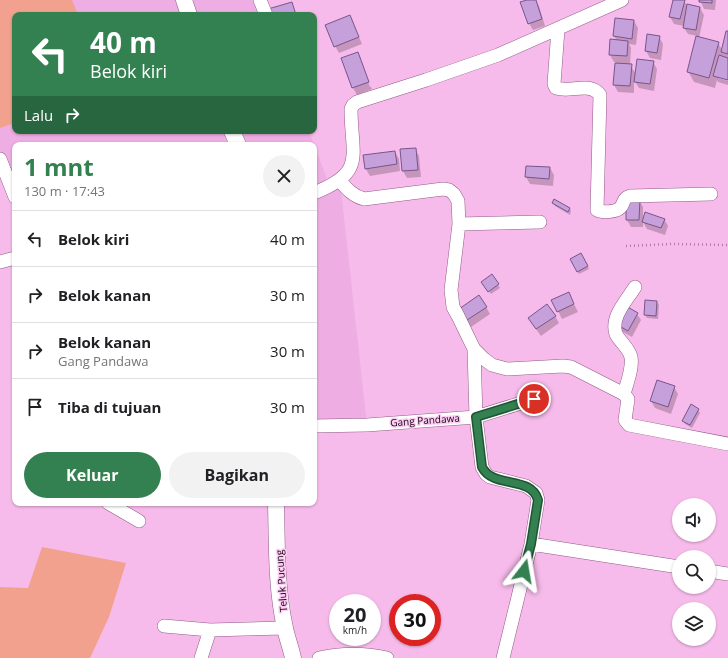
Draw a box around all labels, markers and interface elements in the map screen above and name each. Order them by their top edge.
text: 40 m [90,23,157,61]
icon: left [24,28,76,80]
text: Belok kiri [90,59,167,83]
icon: right [61,104,83,126]
text: Lalu [24,105,53,125]
text: 1 mnt [24,150,94,183]
button: close [263,155,305,197]
text: 130 m · 17:43 [24,182,105,200]
icon: left [24,228,46,250]
text: Belok kiri [58,229,129,249]
text: 40 m [270,229,305,249]
icon: right [24,284,46,306]
text: Belok kanan [58,285,151,305]
text: 30 m [270,285,305,305]
text: Belok kanan [58,332,151,352]
icon: right [24,340,46,362]
text: 30 m [270,341,305,361]
text: Gang Pandawa [58,352,149,370]
pin [517,382,551,416]
icon: arrive [523,388,545,410]
icon: arrive [24,396,46,418]
text: Tiba di tujuan [58,397,161,417]
text: 30 m [270,397,305,417]
street label: Gang Pandawa [390,411,460,429]
button: Keluar [24,452,161,498]
button: Bagikan [169,452,305,498]
map controls [672,498,716,646]
button: sound [672,498,716,542]
street label: Teluk Pucung [272,549,290,613]
position arrow [503,550,545,592]
button: search [672,550,716,594]
speed limit sign: 30 [389,594,441,646]
text: 20 [344,601,366,628]
button: layers [672,602,716,646]
text: km/h [343,623,367,637]

